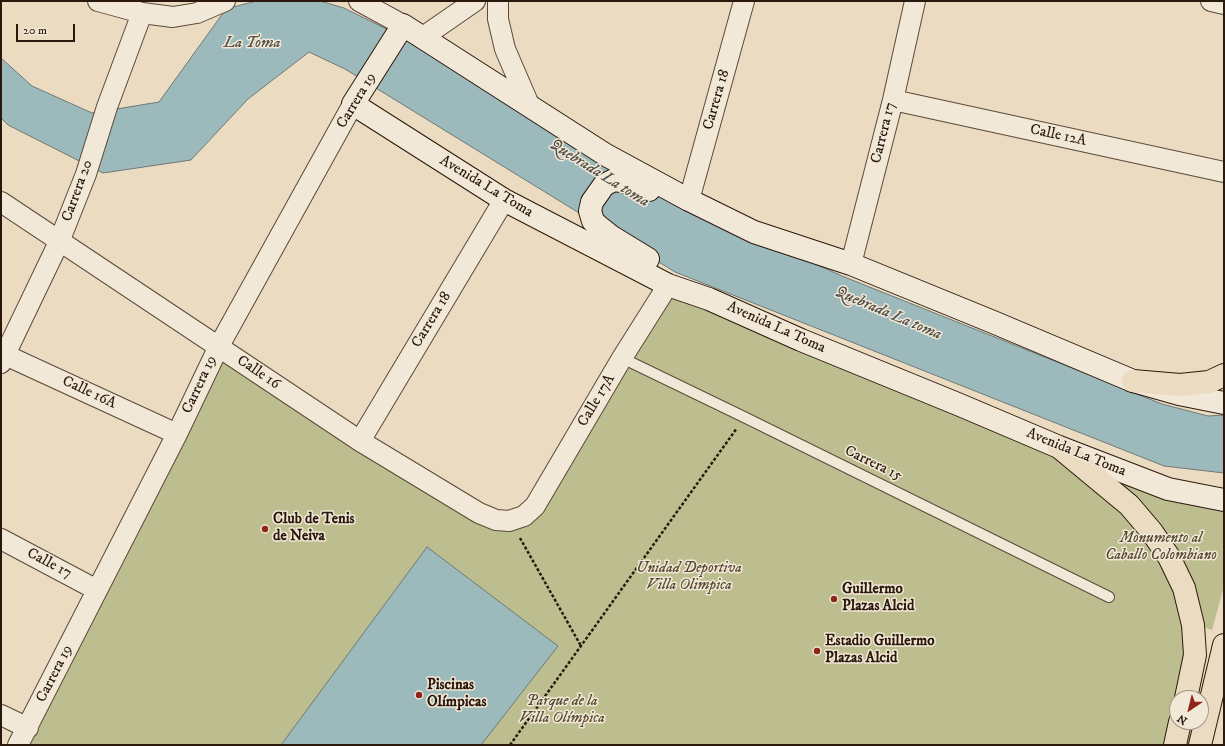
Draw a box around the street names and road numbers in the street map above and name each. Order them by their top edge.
street label: Carrera 18 [700,68,734,132]
street label: Carrera 19 [333,70,381,132]
street label: Carrera 17 [868,101,900,165]
street label: Calle 12A [1028,121,1088,151]
street label: Avenida La Toma [436,152,536,222]
street label: Carrera 20 [59,158,97,224]
street label: Carrera 18 [408,289,456,351]
street label: Avenida La Toma [724,298,828,358]
street label: Calle 16 [233,352,283,394]
street label: Carrera 19 [179,353,221,417]
street label: Calle 17A [574,372,620,430]
street label: Calle 16A [59,373,119,413]
street label: Avenida La Toma [1024,425,1128,481]
street label: Carrera 15 [841,442,905,486]
street label: Calle 17 [24,545,74,583]
street label: Carrera 19 [33,642,77,706]

